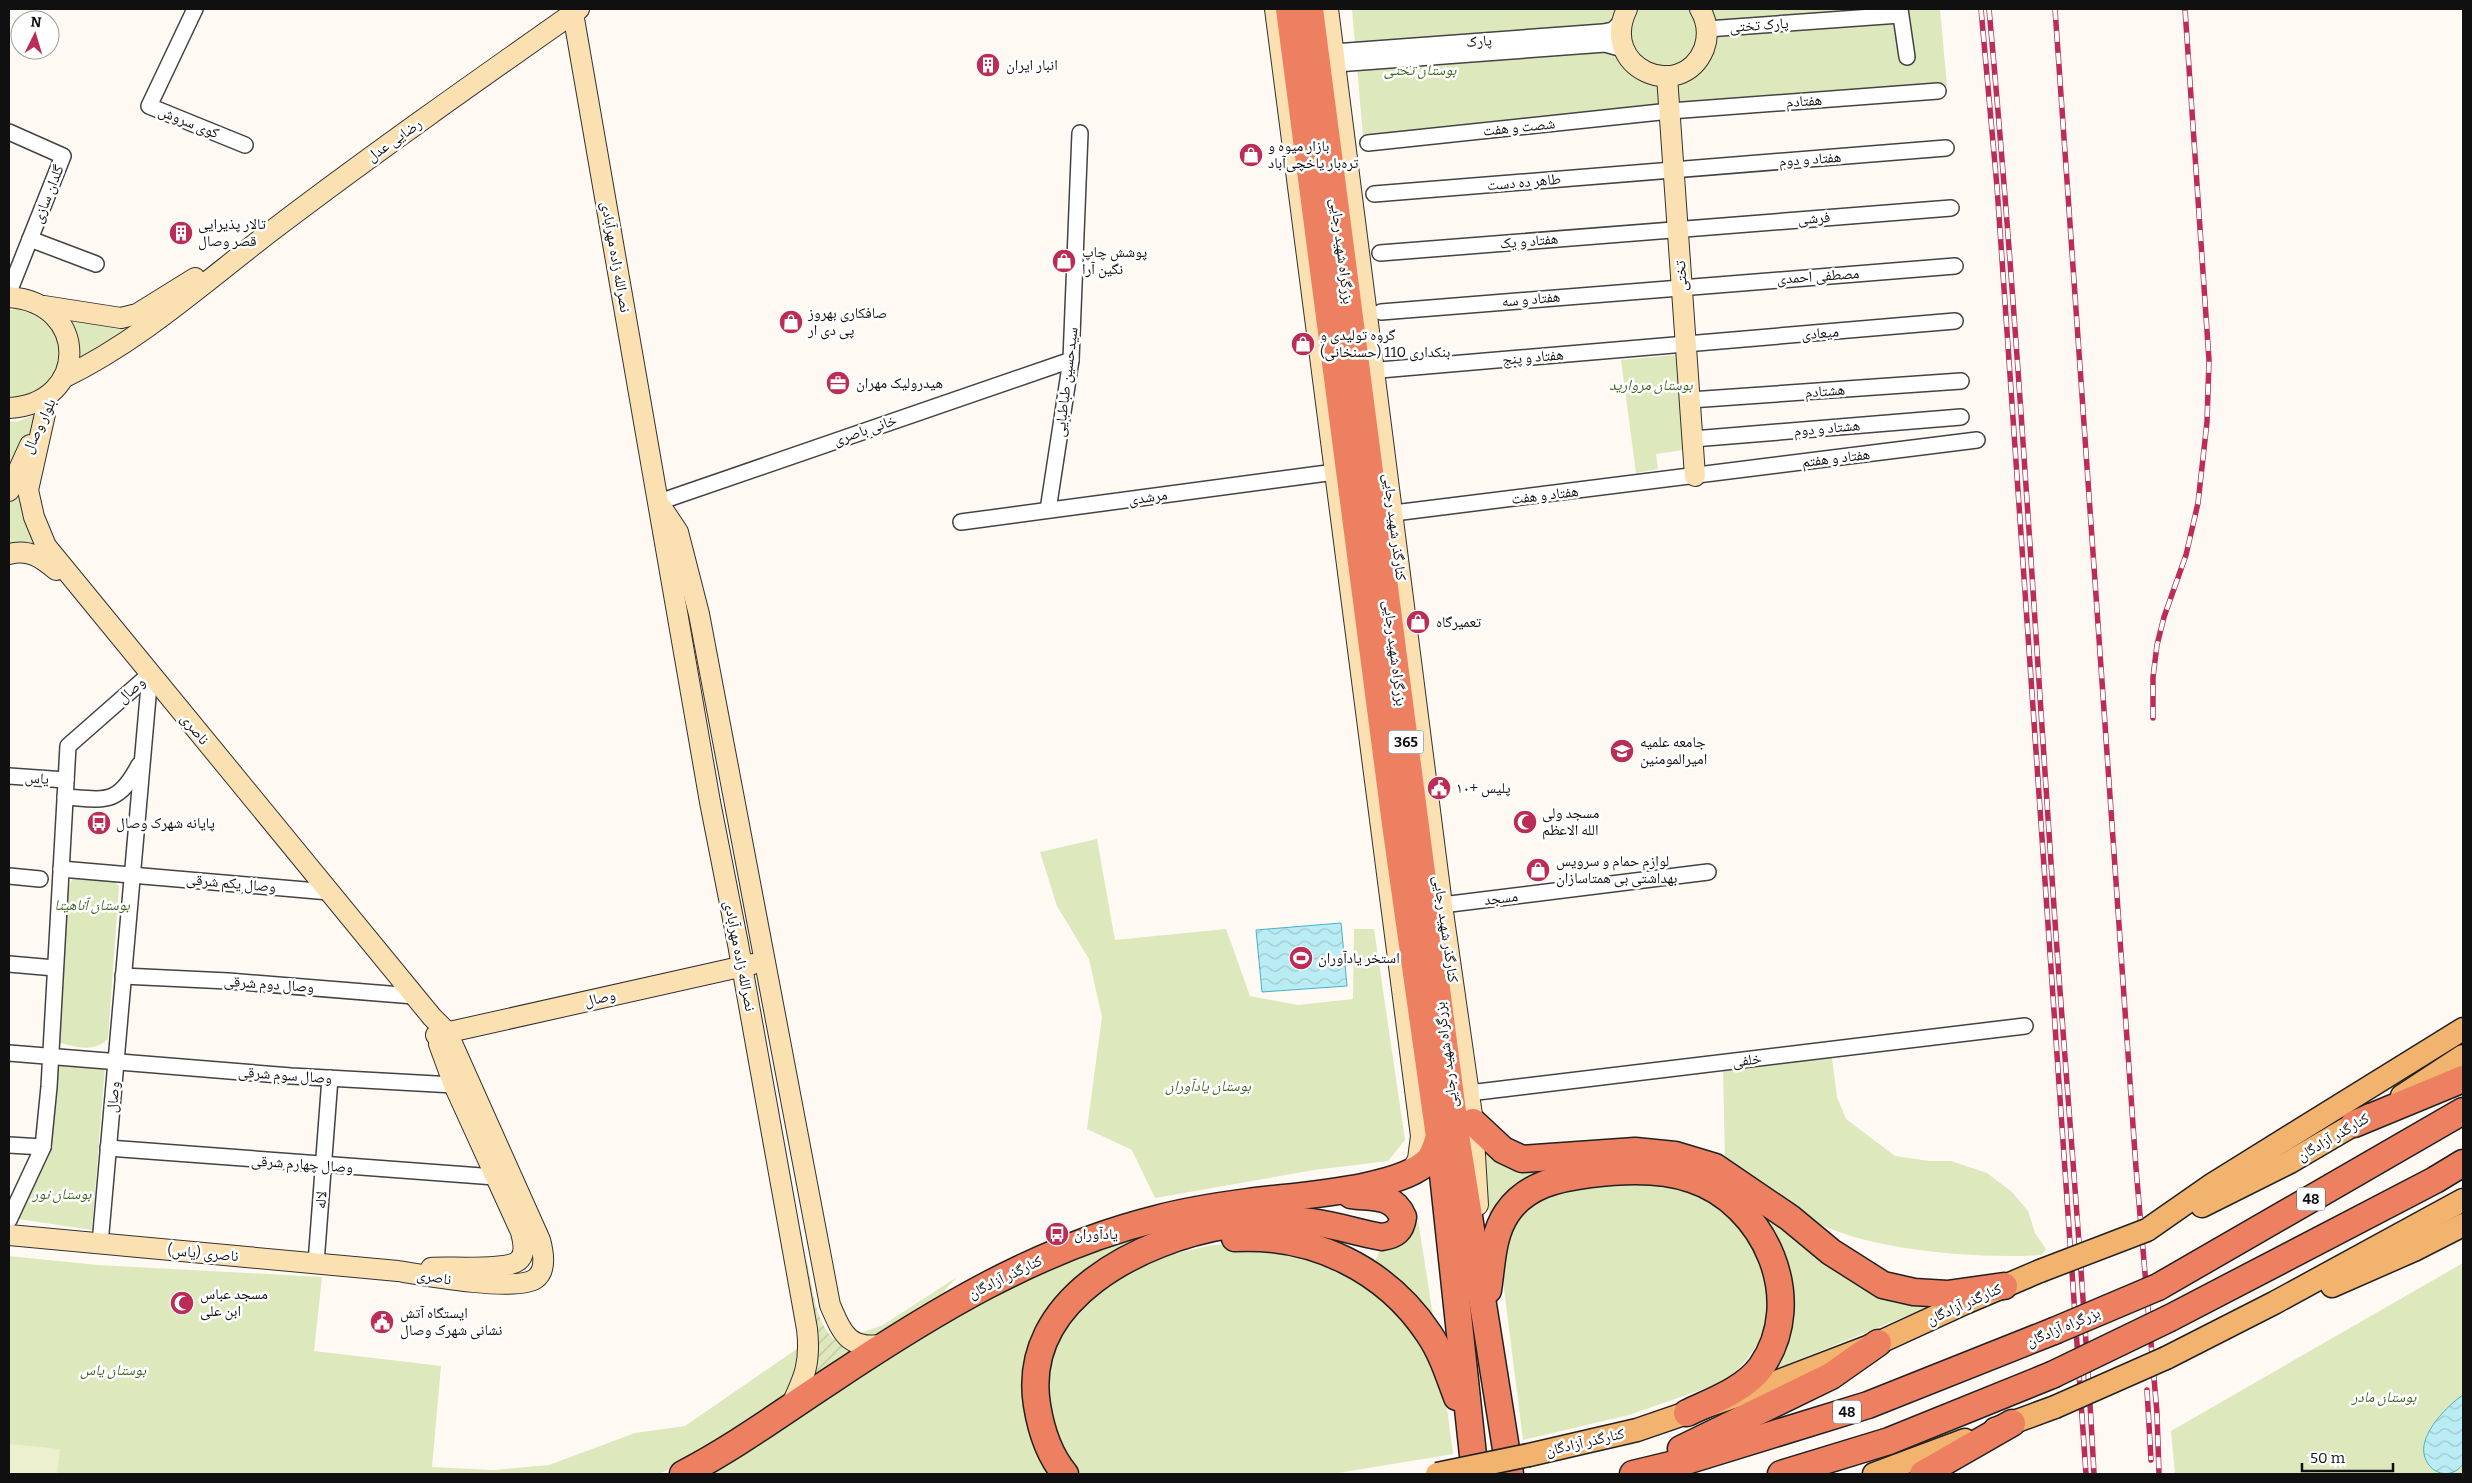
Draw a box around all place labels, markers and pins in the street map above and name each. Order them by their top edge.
building icon: انبار ایران [975,52,1001,78]
place label: انبار ایران [1006,56,1058,75]
place label: بازار میوه و تره‌بار یاخچی‌آباد [1268,137,1359,173]
shop icon: بازار میوه و تره‌بار یاخچی‌آباد [1238,142,1264,168]
place label: تالار پذیرایی قصر وصال [198,215,267,251]
building icon: تالار پذیرایی قصر وصال [168,220,194,246]
place label: پوشش چاپ نگین آرا [1082,243,1147,279]
shop icon: پوشش چاپ نگین آرا [1051,248,1077,274]
place label: صافکاری بهروز پی دی ار [807,304,887,340]
shop icon: صافکاری بهروز پی دی ار [778,309,804,335]
place label: گروه تولیدی و بنکداری 110 (حسنخانی) [1320,326,1450,362]
shop icon: گروه تولیدی و بنکداری 110 (حسنخانی) [1290,331,1316,357]
office icon: هیدرولیک مهران [825,370,851,396]
place label: هیدرولیک مهران [856,374,943,393]
shop icon: تعمیرگاه [1405,609,1431,635]
place label: تعمیرگاه [1436,613,1482,631]
place label: جامعه علمیه امیرالمومنین [1640,733,1707,769]
school or university icon: جامعه علمیه امیرالمومنین [1609,738,1635,764]
public building icon: پلیس +۱۰ [1426,775,1452,801]
place label: پلیس +۱۰ [1456,779,1511,798]
place label: مسجد ولی الله الاعظم [1542,804,1600,840]
mosque icon: مسجد ولی الله الاعظم [1512,809,1538,835]
bus stop icon: پایانه شهرک وصال [86,810,112,836]
place label: پایانه شهرک وصال [116,814,215,833]
place label: لوازم حمام و سرویس بهداشتی بی همتاسازان [1556,852,1677,888]
shop icon: لوازم حمام و سرویس بهداشتی بی همتاسازان [1525,857,1551,883]
sports icon: استخر یادآوران [1288,945,1314,971]
place label: استخر یادآوران [1318,949,1400,968]
bus stop icon: یادآوران [1044,1221,1070,1247]
place label: یادآوران [1074,1225,1118,1244]
place label: مسجد عباس ابن علی [200,1285,268,1321]
mosque icon: مسجد عباس ابن علی [169,1290,195,1316]
place label: ایستگاه آتش نشانی شهرک وصال [400,1304,502,1340]
public building icon: ایستگاه آتش نشانی شهرک وصال [369,1309,395,1335]

